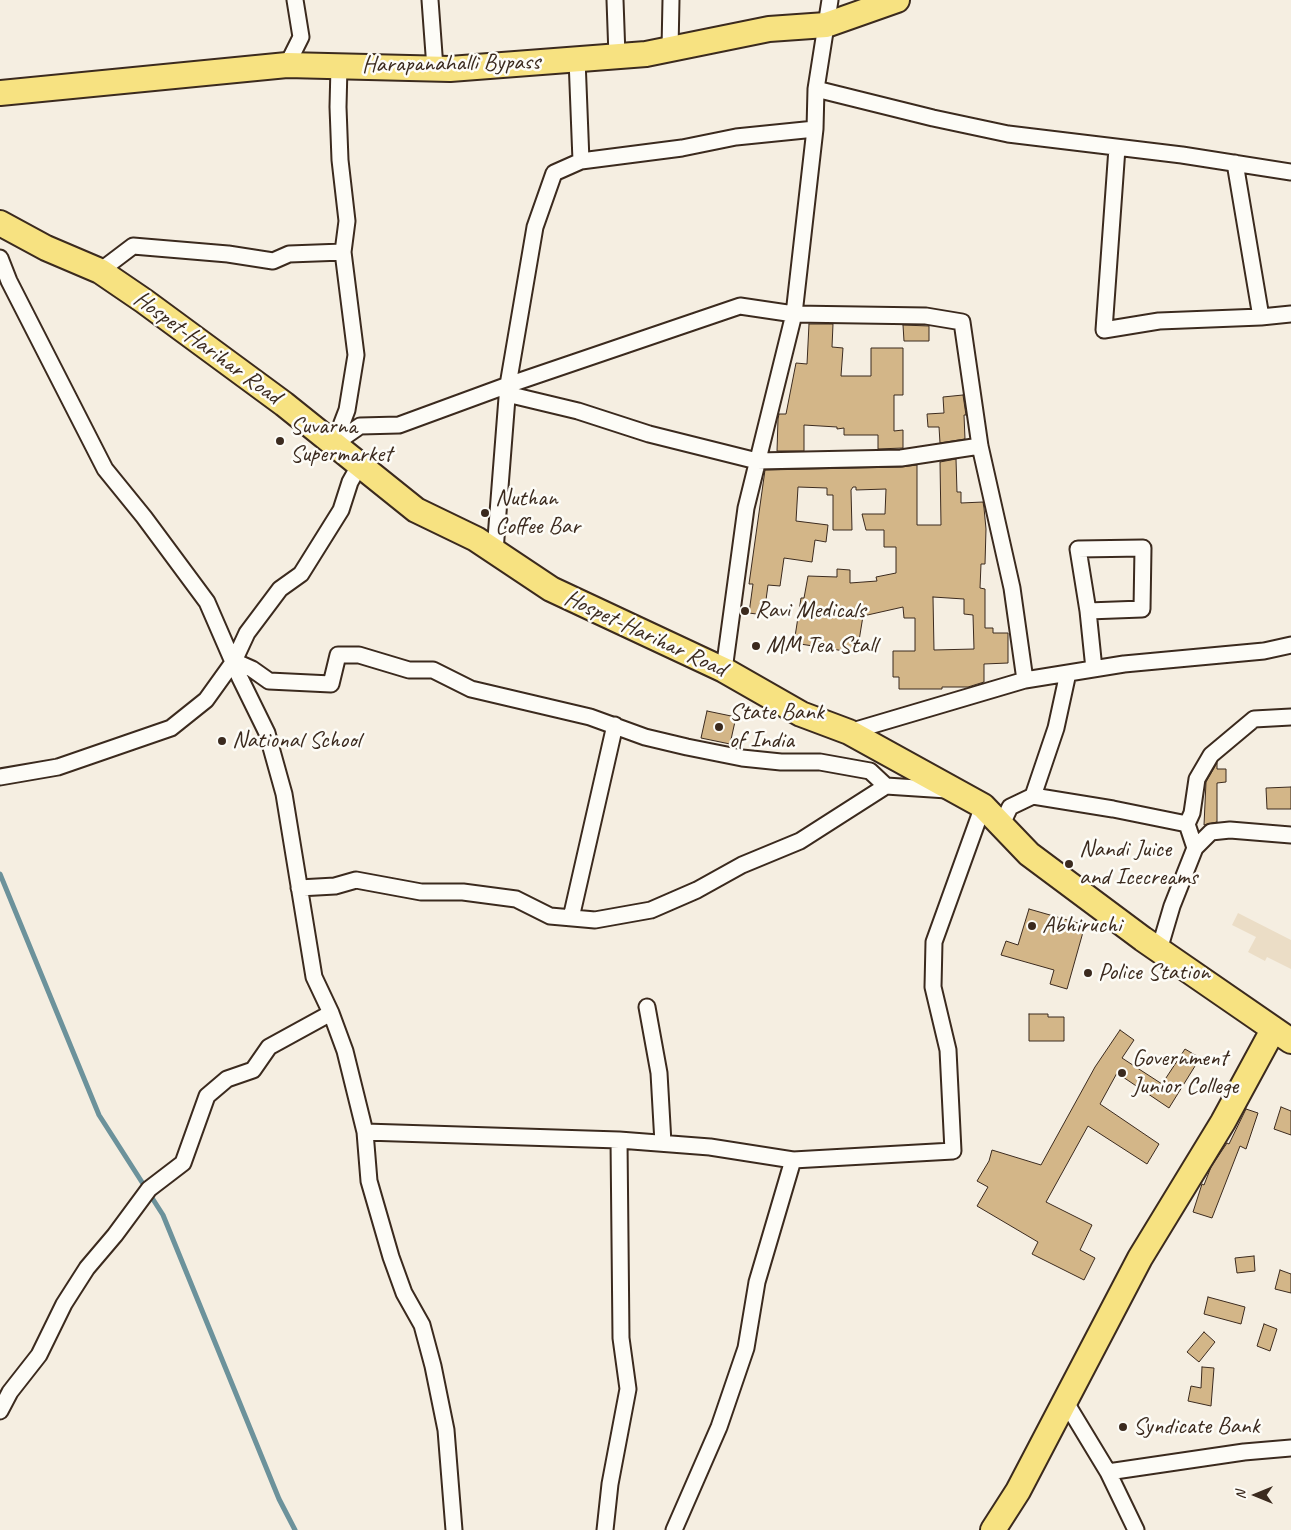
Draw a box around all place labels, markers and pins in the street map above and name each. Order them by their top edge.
place label: Suvarna Supermarket [290,413,392,469]
marker: Suvarna Supermarket [274,435,286,447]
place label: Nuthan Coffee Bar [495,485,580,541]
marker: Nuthan Coffee Bar [479,507,491,519]
place label: Ravi Medicals [755,597,865,625]
marker: Ravi Medicals [739,605,751,617]
place label: MM Tea Stall [766,632,877,660]
marker: MM Tea Stall [750,640,762,652]
place label: State Bank of India [729,699,824,755]
marker: State Bank of India [713,721,725,733]
place label: National School [232,727,361,755]
marker: National School [216,735,228,747]
place label: Nandi Juice and Icecreams [1079,836,1198,892]
marker: Nandi Juice and Icecreams [1063,858,1075,870]
place label: Abhiruchi [1042,912,1121,940]
marker: Abhiruchi [1026,920,1038,932]
place label: Police Station [1098,959,1210,987]
marker: Police Station [1082,967,1094,979]
place label: Government Junior College [1132,1045,1238,1101]
marker: Government Junior College [1116,1067,1128,1079]
place label: Syndicate Bank [1133,1413,1259,1441]
marker: Syndicate Bank [1117,1421,1129,1433]

